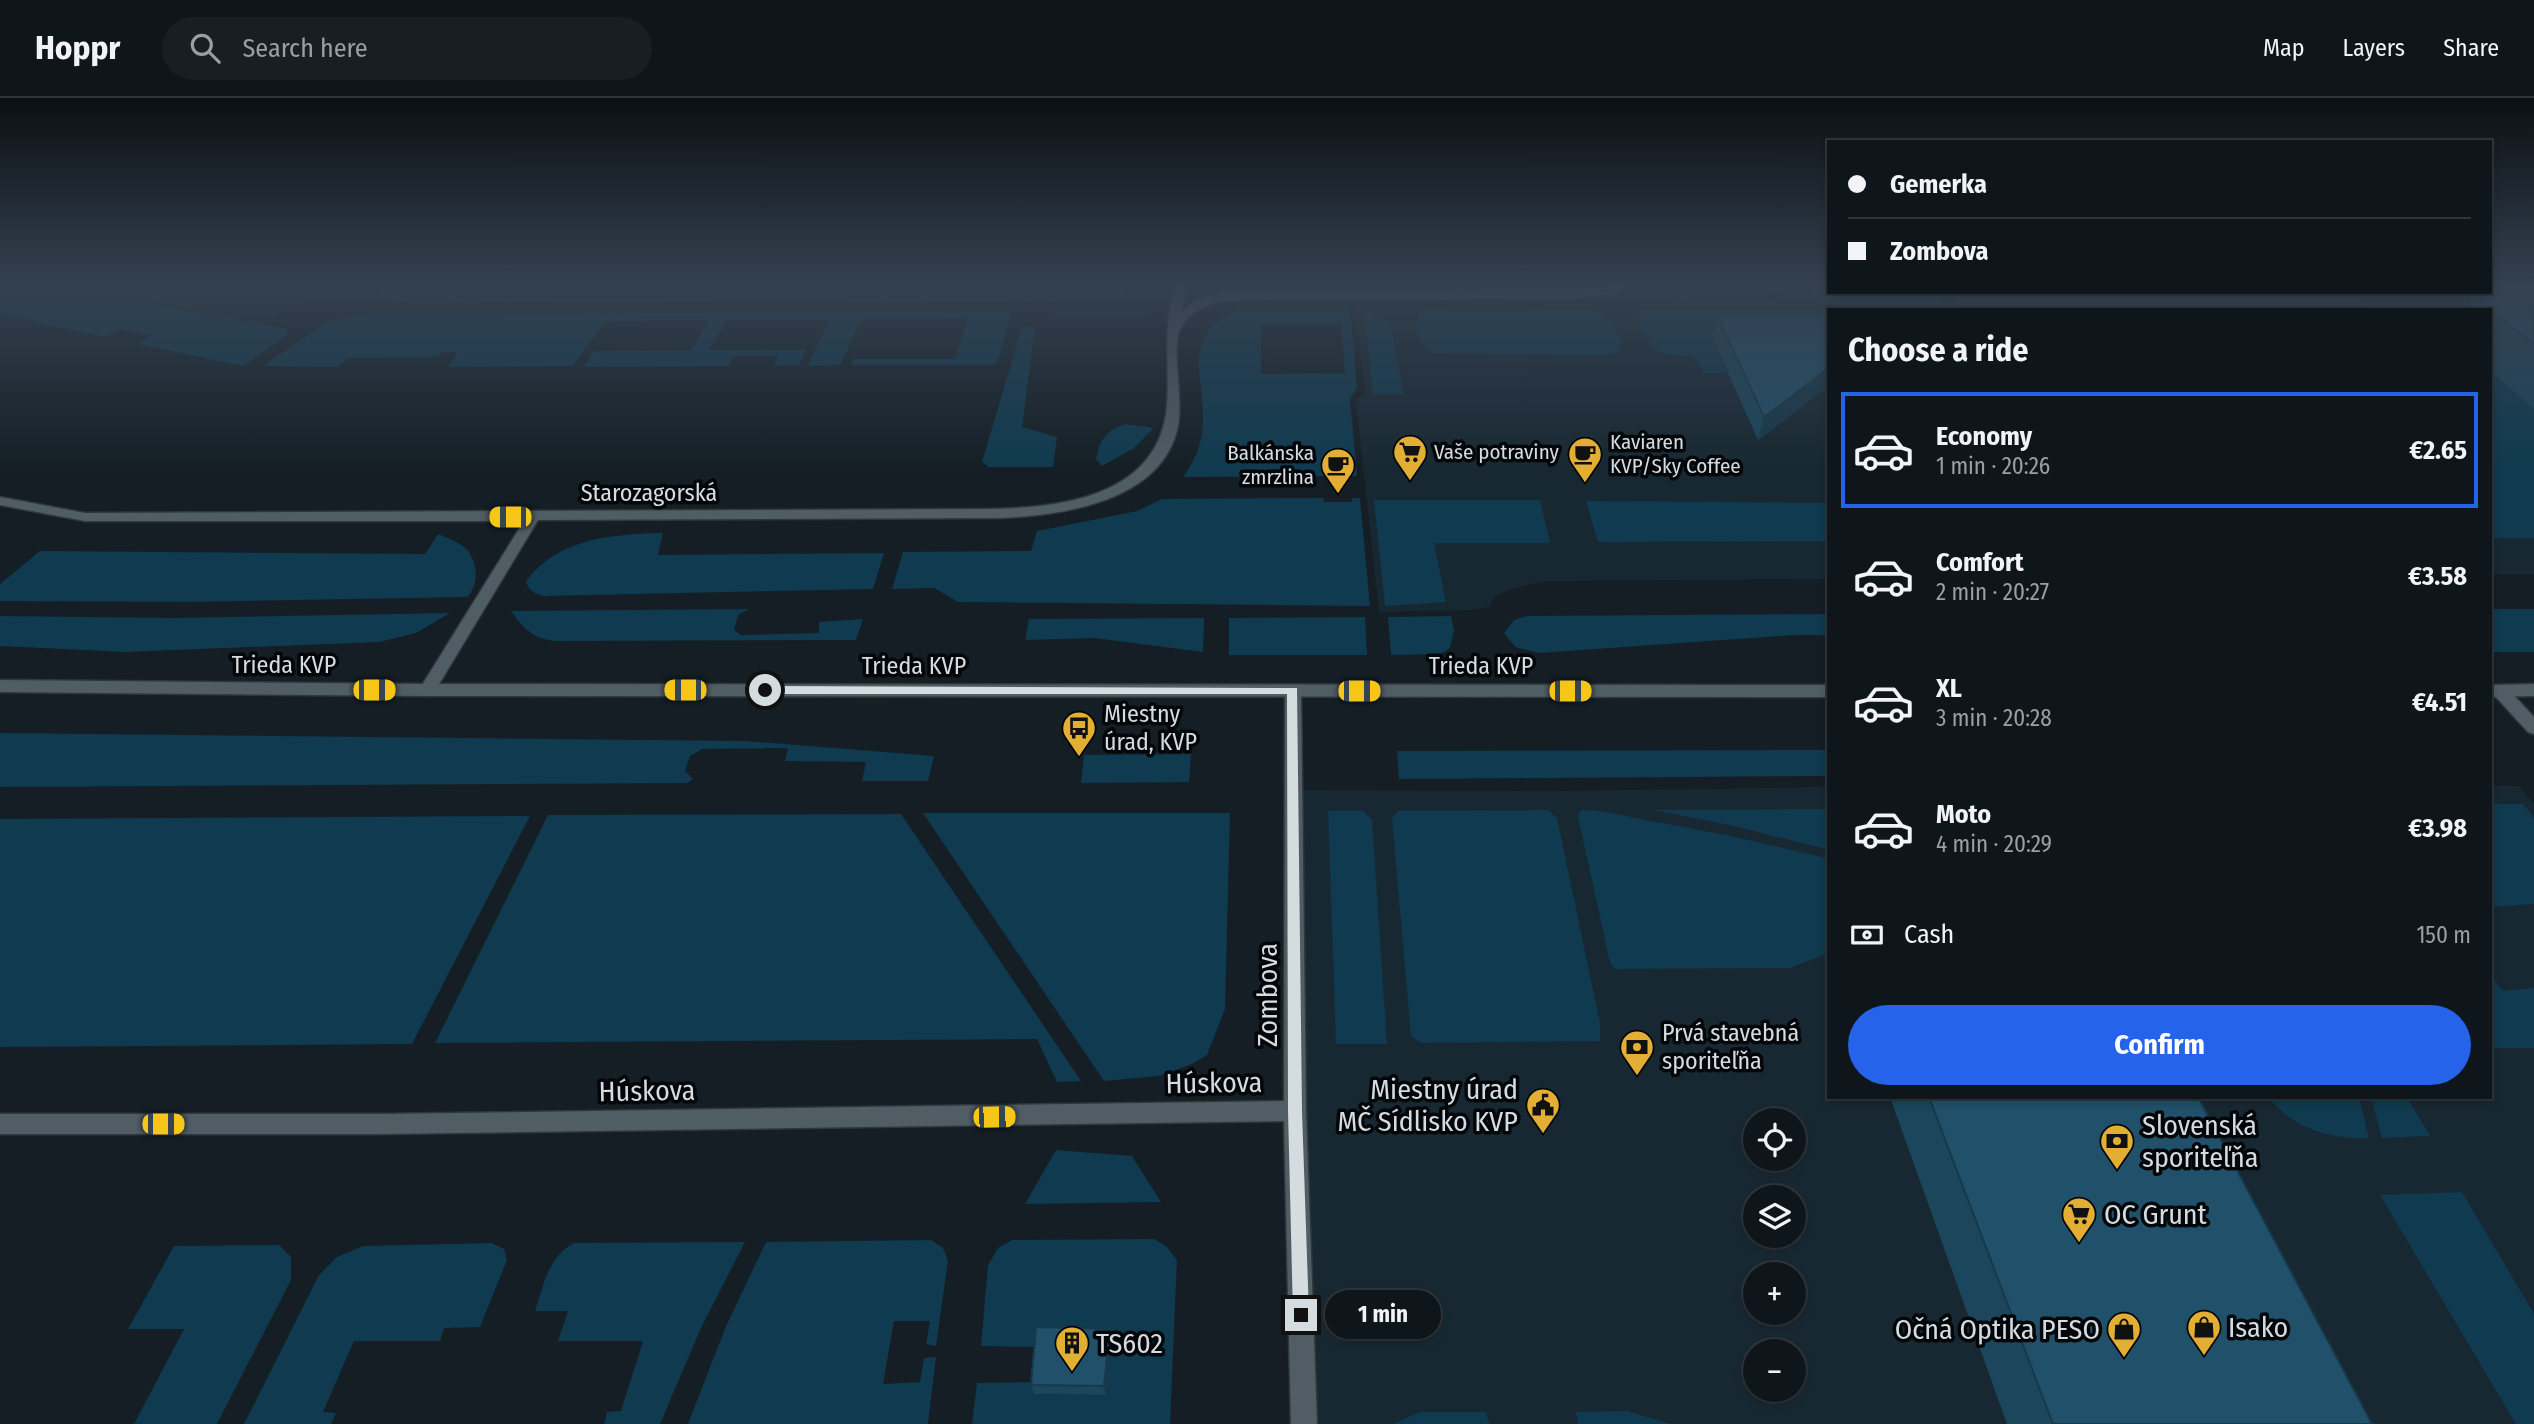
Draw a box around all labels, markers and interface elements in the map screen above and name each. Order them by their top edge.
search box [162,17,652,80]
text: Hoppr [35,28,120,68]
icon: search [186,29,224,67]
text: Search here [242,33,368,64]
text: Map [2263,34,2305,62]
text: Layers [2343,34,2405,62]
text: Share [2443,34,2499,62]
text: Gemerka [1890,169,1987,200]
text: Zombova [1890,236,1988,267]
text: Choose a ride [1848,331,2029,369]
icon: car [1852,419,1915,482]
text: Economy [1936,421,2032,452]
place label: Kaviaren KVP/Sky Coffee [1610,429,1741,479]
supermarket icon: Vaše potraviny [1391,433,1429,482]
cafe icon: Kaviaren KVP/Sky Coffee [1566,435,1604,484]
text: €2.65 [2409,435,2467,466]
place label: Vaše potraviny [1434,439,1560,465]
place label: Balkánska zmrzlina [1227,440,1314,490]
cafe icon: Balkánska zmrzlina [1319,446,1357,495]
text: 1 min · 20:26 [1936,452,2050,480]
street label: Starozagorská [581,479,717,507]
car [490,507,532,528]
icon: car [1852,545,1915,608]
text: Comfort [1936,547,2024,578]
text: €3.58 [2408,561,2467,592]
text: 2 min · 20:27 [1936,578,2049,606]
street label: Trieda KVP [232,651,336,679]
street label: Trieda KVP [862,652,966,680]
street label: Trieda KVP [1429,652,1533,680]
icon: car [1852,671,1915,734]
text: XL [1936,673,1962,704]
route start [749,674,781,706]
car [354,680,396,701]
car [665,680,707,701]
car [1339,681,1381,702]
car [1550,681,1592,702]
text: €4.51 [2412,687,2467,718]
place label: Miestny úrad, KVP [1104,700,1197,756]
text: 3 min · 20:28 [1936,704,2052,732]
bus stop icon: Miestny úrad, KVP [1060,709,1098,758]
icon: car [1852,797,1915,860]
text: Moto [1936,799,1991,830]
text: €3.98 [2408,813,2467,844]
text: 4 min · 20:29 [1936,830,2052,858]
icon: cash [1848,916,1886,954]
text: Cash [1904,919,1954,950]
text: 150 m [2416,921,2471,949]
street label: Zombova [1251,943,1284,1047]
button: Confirm [1848,1005,2471,1085]
place label: Prvá stavebná sporiteľňa [1662,1019,1799,1075]
bank icon: Prvá stavebná sporiteľňa [1618,1028,1656,1077]
street label: Húskova [1165,1066,1263,1100]
place label: Miestny úrad MČ Sídlisko KVP [1337,1073,1518,1138]
street label: Húskova [598,1074,696,1108]
public building icon: Miestny úrad MČ Sídlisko KVP [1524,1086,1562,1135]
car [973,1106,1016,1128]
map controls [1743,1108,1806,1402]
button: locate [1743,1108,1806,1171]
place label: Slovenská sporiteľňa [2142,1109,2259,1174]
car [143,1114,185,1135]
bank icon: Slovenská sporiteľňa [2098,1122,2136,1171]
button: layers [1743,1185,1806,1248]
supermarket icon: OC Grunt [2060,1195,2098,1244]
place label: OC Grunt [2104,1198,2208,1231]
button: + [1743,1262,1806,1325]
callout: 1 min [1326,1290,1441,1340]
route end [1285,1299,1317,1331]
text: 1 min [1358,1300,1408,1328]
shop icon: Isako [2185,1308,2223,1357]
shop icon: Očná Optika PESO [2105,1310,2143,1359]
place label: Isako [2228,1311,2288,1344]
place label: Očná Optika PESO [1895,1313,2100,1346]
building icon: TS602 [1053,1324,1091,1373]
place label: TS602 [1096,1327,1163,1360]
button: − [1743,1339,1806,1402]

